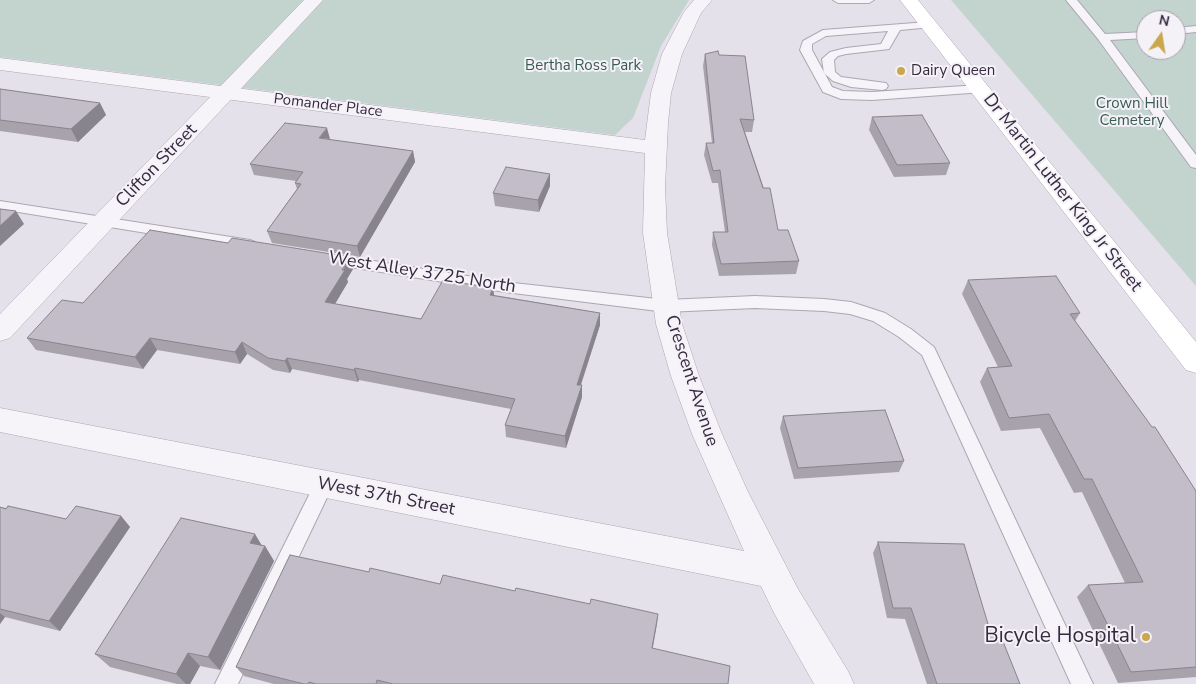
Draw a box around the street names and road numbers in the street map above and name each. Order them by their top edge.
street label: Pomander Place [273,90,383,122]
street label: Dr Martin Luther King Jr Street [978,90,1146,296]
street label: Clifton Street [112,120,202,212]
street label: West Alley 3725 North [327,248,517,298]
street label: Crescent Avenue [660,313,722,449]
street label: West 37th Street [315,473,457,521]

